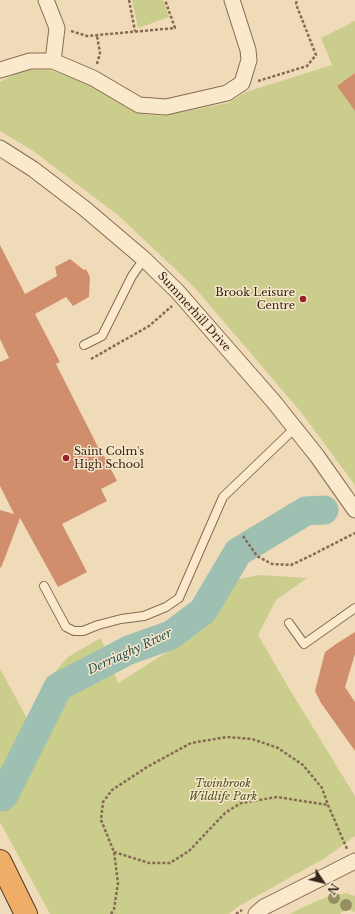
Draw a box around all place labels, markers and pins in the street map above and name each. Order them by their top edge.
place label: Brook Leisure Centre [215,286,295,312]
marker: Brook Leisure Centre [298,294,308,304]
place label: Saint Colm's High School [74,445,144,471]
marker: Saint Colm's High School [61,453,71,463]

